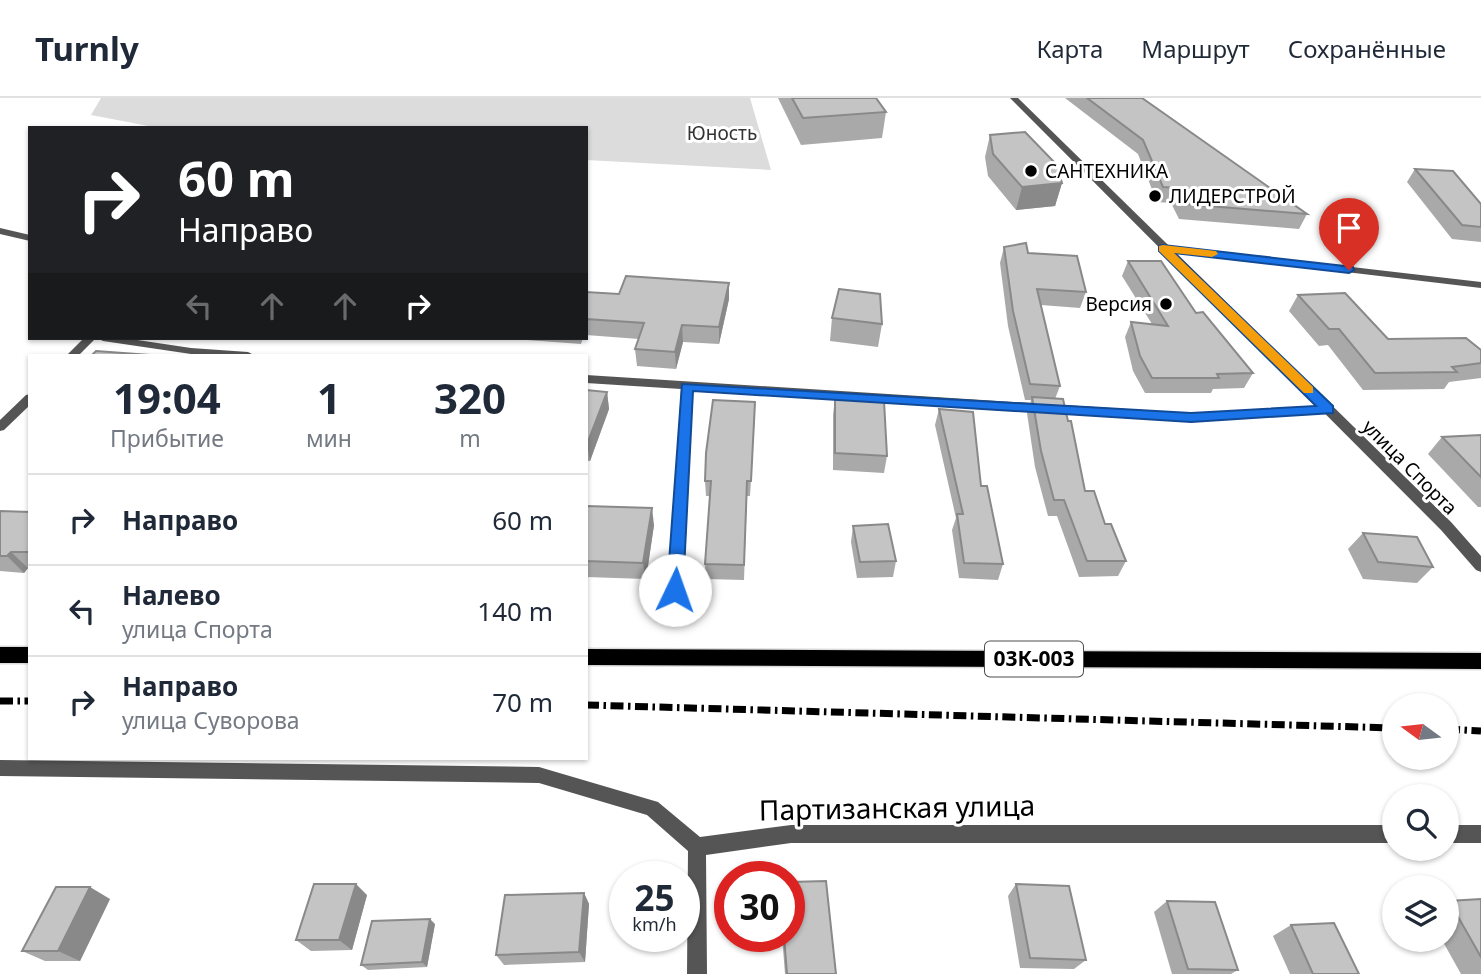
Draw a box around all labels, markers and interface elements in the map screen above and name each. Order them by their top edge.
text: Turnly [35,26,139,71]
text: Карта [1036,32,1103,65]
text: Маршрут [1141,32,1250,65]
text: Сохранённые [1288,32,1446,65]
park label: Юность [687,120,757,146]
text: 60 m [178,145,295,211]
icon: right [63,154,154,245]
place label: САНТЕХНИКА [1045,158,1169,184]
marker: САНТЕХНИКА [1023,163,1039,179]
place label: ЛИДЕРСТРОЙ [1169,183,1296,209]
marker: ЛИДЕРСТРОЙ [1147,188,1163,204]
pin [1319,198,1379,270]
text: Направо [178,208,313,251]
icon: arrive [1330,209,1368,247]
icon: left [180,287,218,325]
icon: ahead [253,287,291,325]
icon: ahead [326,287,364,325]
icon: right [399,287,437,325]
place label: Версия [1085,291,1152,317]
marker: Версия [1158,296,1174,312]
text: 19:04 [113,369,221,426]
text: 1 [317,369,341,426]
text: 320 [434,369,506,426]
street label: улица Спорта [1357,414,1463,520]
text: Прибытие [110,422,224,454]
text: мин [306,422,352,454]
text: m [459,422,481,454]
icon: right [63,501,101,539]
text: Направо [122,502,238,538]
text: 60 m [492,502,553,538]
position arrow [638,553,712,627]
text: Налево [122,577,221,613]
icon: left [63,592,101,630]
text: 140 m [477,593,553,629]
text: улица Спорта [122,613,273,645]
road number: 03К-003 [985,642,1083,676]
text: Направо [122,668,238,704]
icon: right [63,683,101,721]
text: 70 m [492,684,553,720]
north arrow [1382,693,1460,770]
map controls [1382,693,1459,952]
text: улица Суворова [122,704,300,736]
button: search [1382,784,1459,861]
street label: Партизанская улица [759,786,1035,828]
speed limit sign: 30 [714,861,805,952]
text: 25 [634,874,675,921]
button: layers [1382,875,1459,952]
text: km/h [632,912,677,936]

